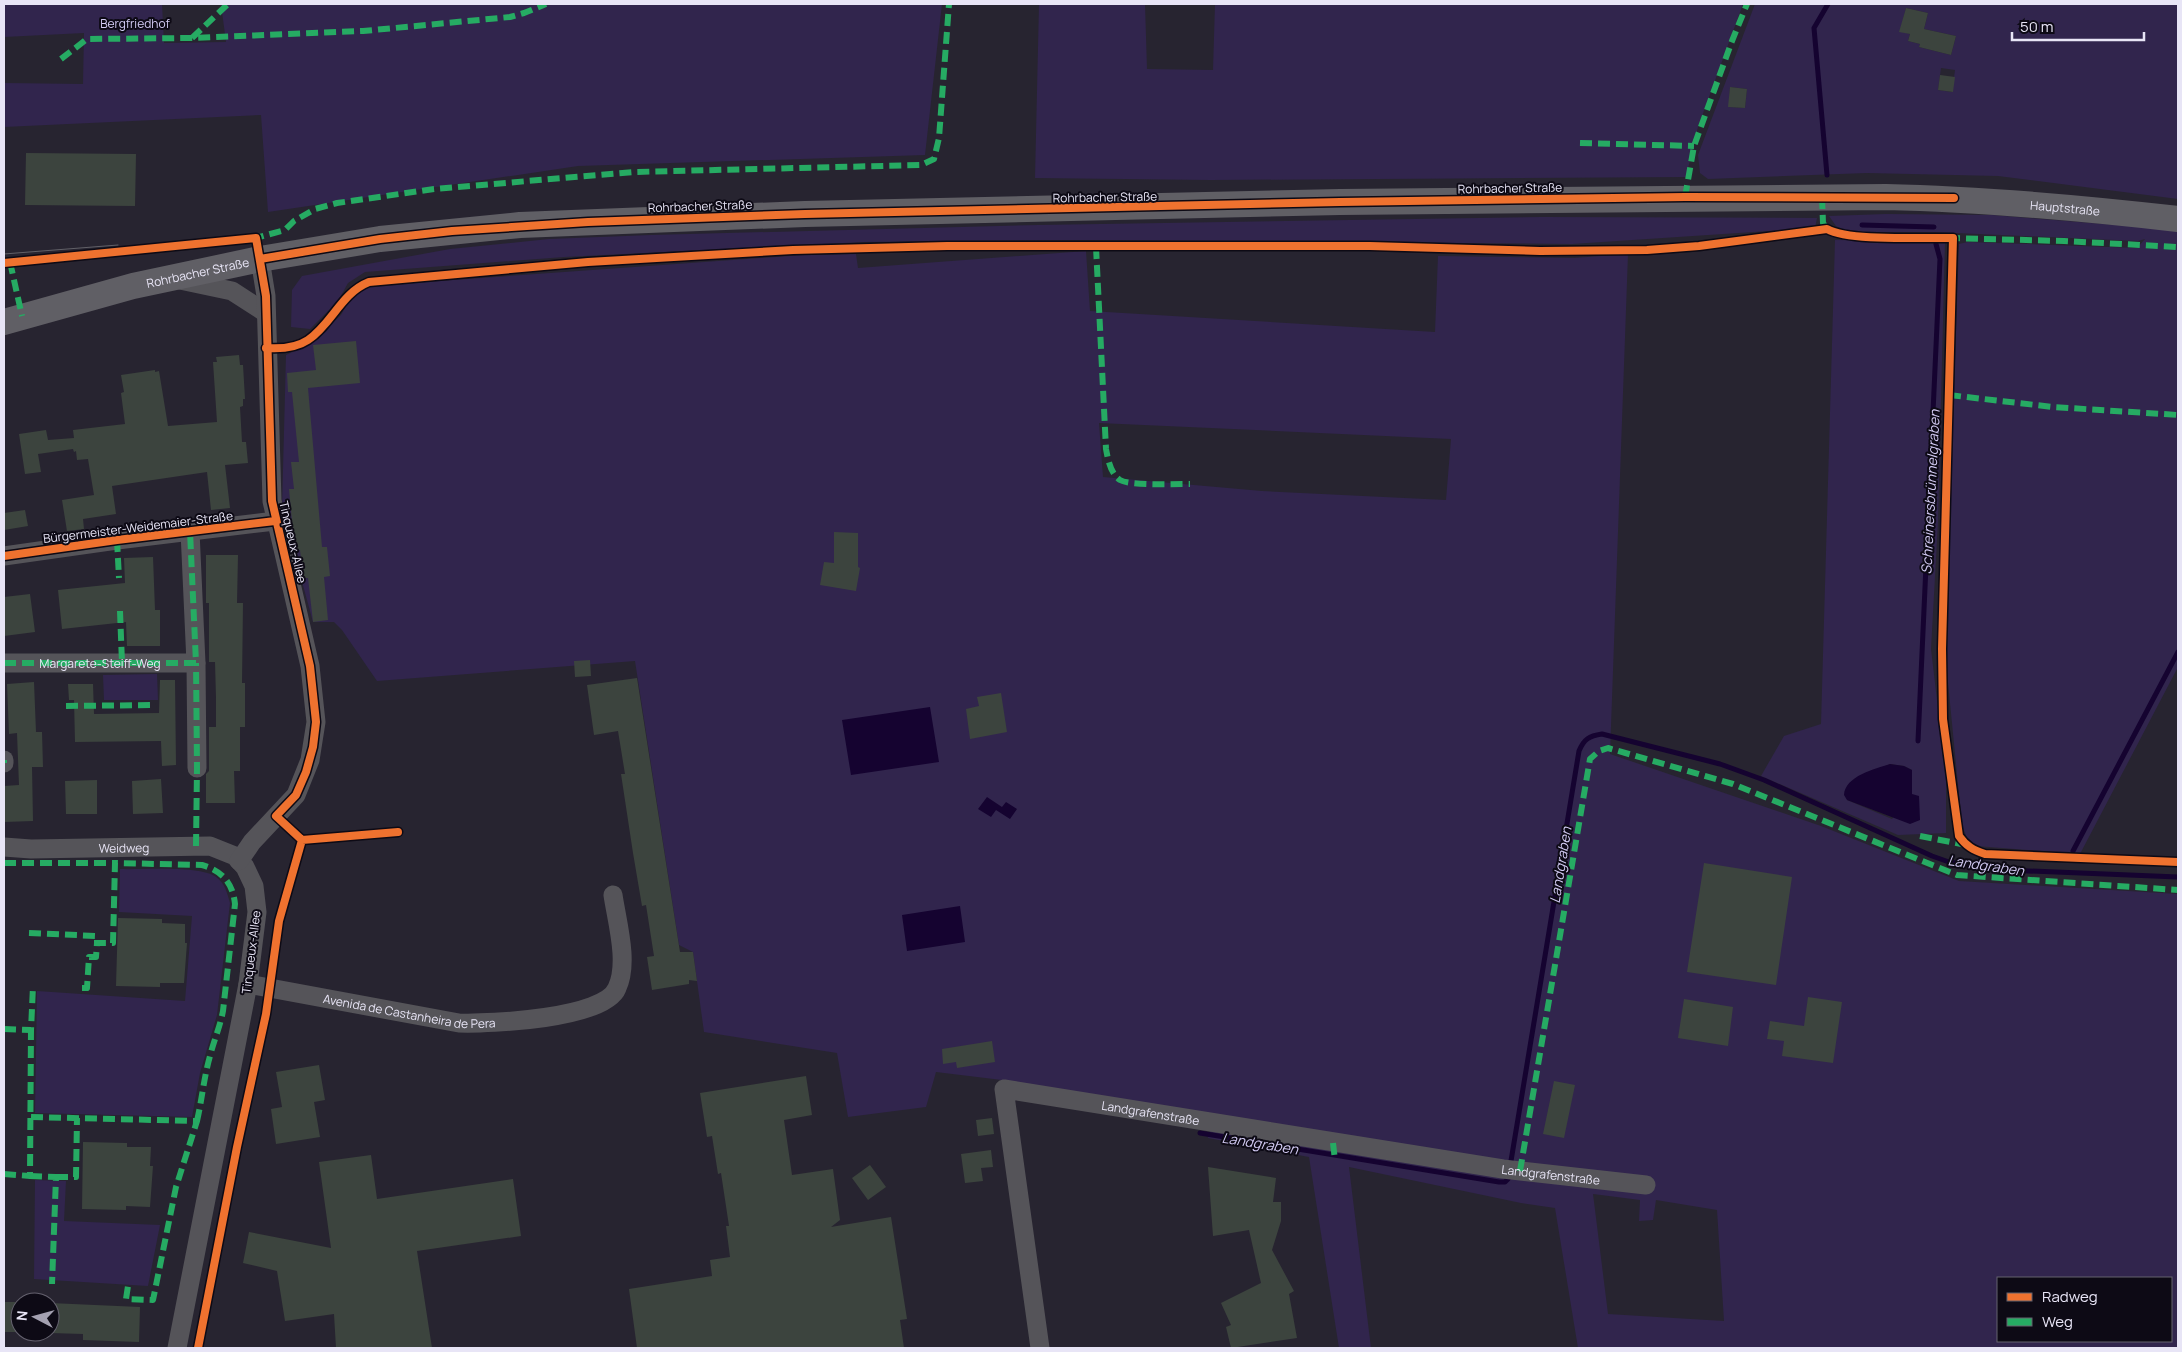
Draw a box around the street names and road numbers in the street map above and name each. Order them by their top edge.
street label: Rohrbacher Straße [1458,179,1562,197]
street label: Rohrbacher Straße [1053,188,1157,206]
street label: Rohrbacher Straße [647,196,753,216]
street label: Hauptstraße [2030,196,2101,219]
street label: Rohrbacher Straße [145,253,251,291]
street label: Tinqueux-Allee [275,499,311,585]
street label: Bürgermeister-Weidemaier-Straße [42,507,234,547]
street label: Margarete-Steiff-Weg [39,655,161,672]
street label: Weidweg [98,839,149,856]
street label: Tinqueux-Allee [237,909,265,995]
street label: Avenida de Castanheira de Pera [322,990,496,1032]
street label: Landgrafenstraße [1100,1096,1201,1129]
street label: Landgrafenstraße [1501,1160,1601,1188]

